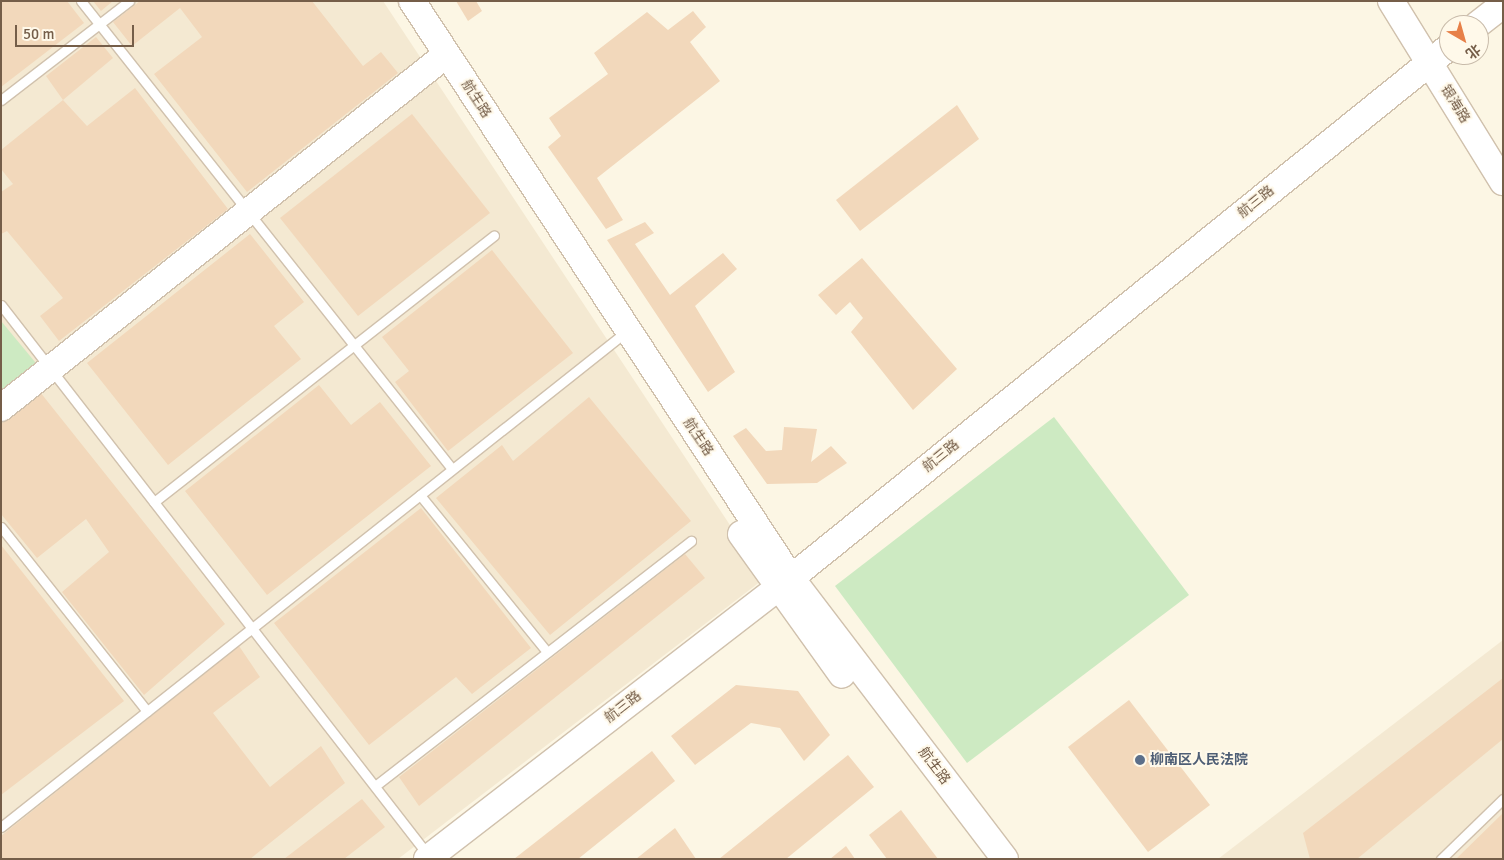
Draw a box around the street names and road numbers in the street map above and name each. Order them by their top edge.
street label: 航生路 [458,77,494,121]
street label: 银海路 [1437,82,1473,126]
street label: 航三路 [1234,182,1278,222]
street label: 航生路 [679,415,717,459]
street label: 航三路 [919,436,963,476]
street label: 航三路 [601,687,645,727]
street label: 航生路 [915,744,953,788]

